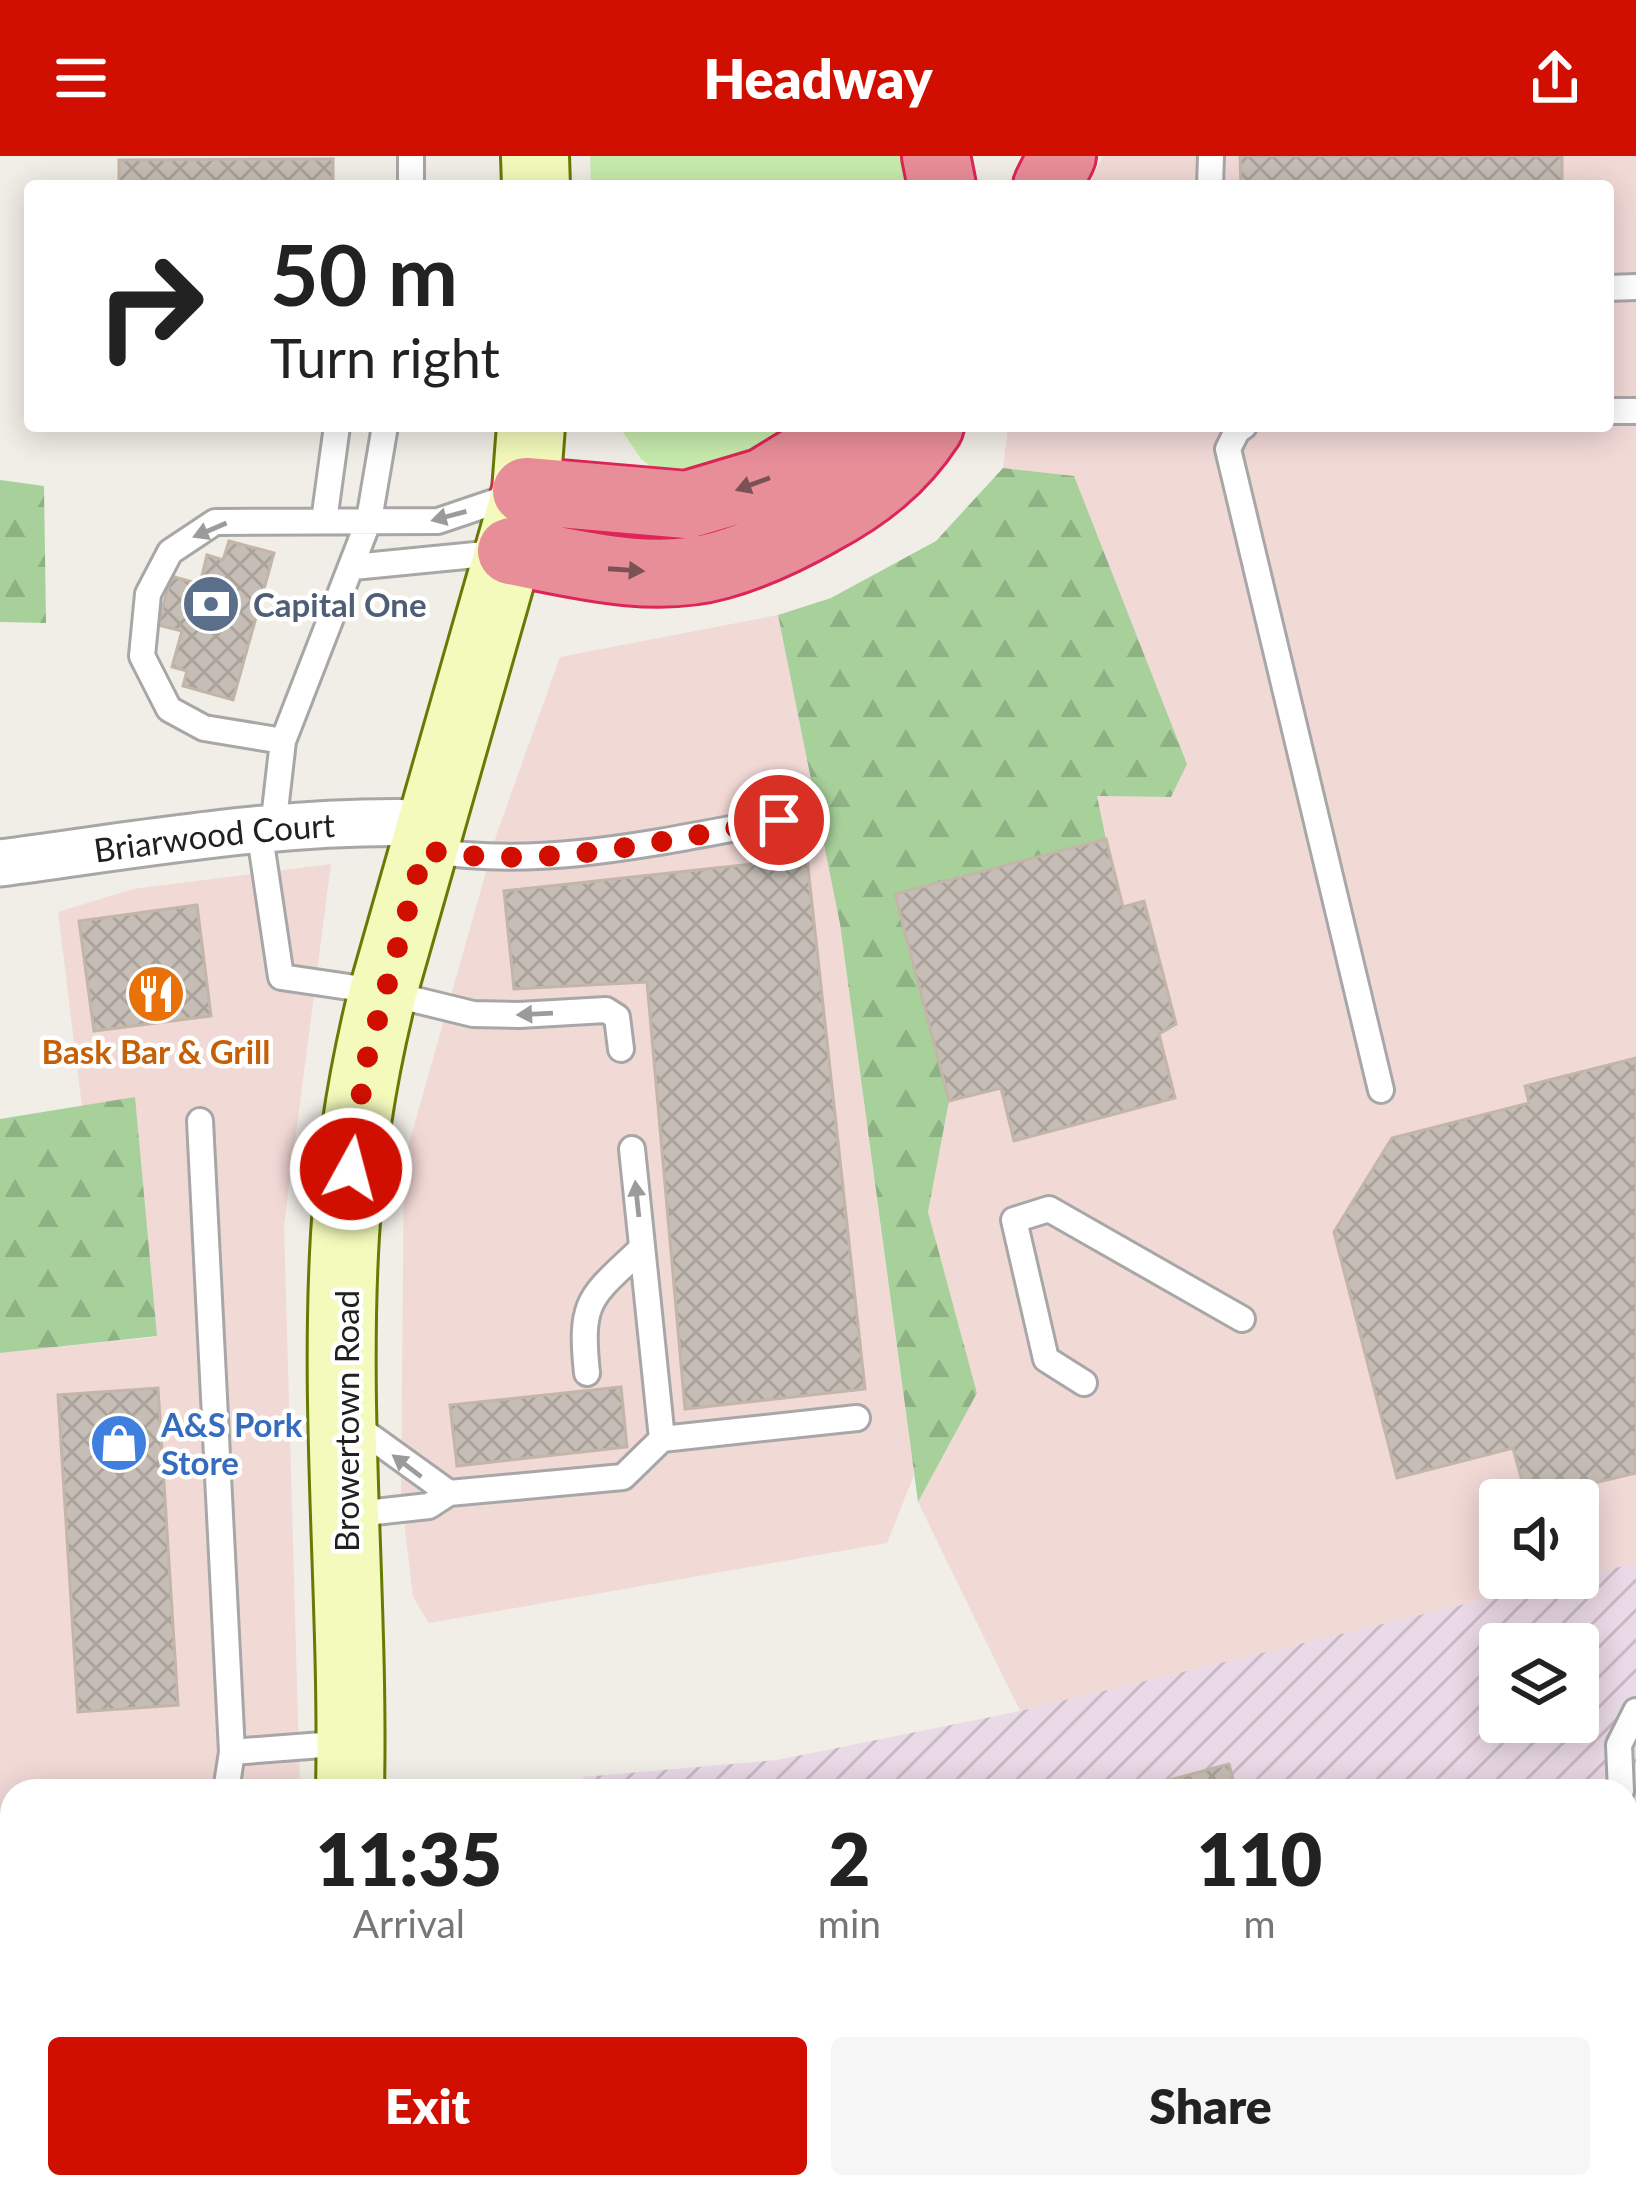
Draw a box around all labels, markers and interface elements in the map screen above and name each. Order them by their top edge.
icon: menu [48,45,114,111]
icon: share [1522,45,1588,111]
text: Headway [703,46,933,111]
text: 50 m [270,223,458,324]
icon: right [72,228,228,384]
text: Turn right [270,325,500,390]
one-way arrow [734,476,770,494]
one-way arrow [430,507,467,526]
one-way arrow [192,521,227,540]
one-way arrow [608,560,646,579]
bank icon: Capital One [180,573,242,635]
place label: Capital One [253,584,427,624]
pin [728,769,830,871]
icon: arrive [746,787,812,853]
street label: Briarwood Court [91,804,336,870]
restaurant icon: Bask Bar & Grill [125,963,187,1025]
one-way arrow [515,1005,553,1024]
place label: Bask Bar & Grill [42,1031,270,1071]
position arrow [288,1106,414,1232]
one-way arrow [627,1179,646,1217]
street label: Browertown Road [326,1290,366,1552]
place label: A&S Pork Store [160,1404,303,1482]
shop icon: A&S Pork Store [88,1412,150,1474]
one-way arrow [391,1454,423,1478]
map controls [1479,1479,1599,1743]
button: sound [1479,1479,1599,1599]
button: layers [1479,1623,1599,1743]
text: 11:35 [316,1815,502,1901]
text: 2 [829,1815,870,1901]
text: 110 [1197,1815,1322,1901]
text: Arrival [353,1900,465,1946]
text: min [818,1900,881,1946]
text: m [1243,1900,1276,1946]
button: Exit [48,2037,807,2175]
button: Share [831,2037,1590,2175]

